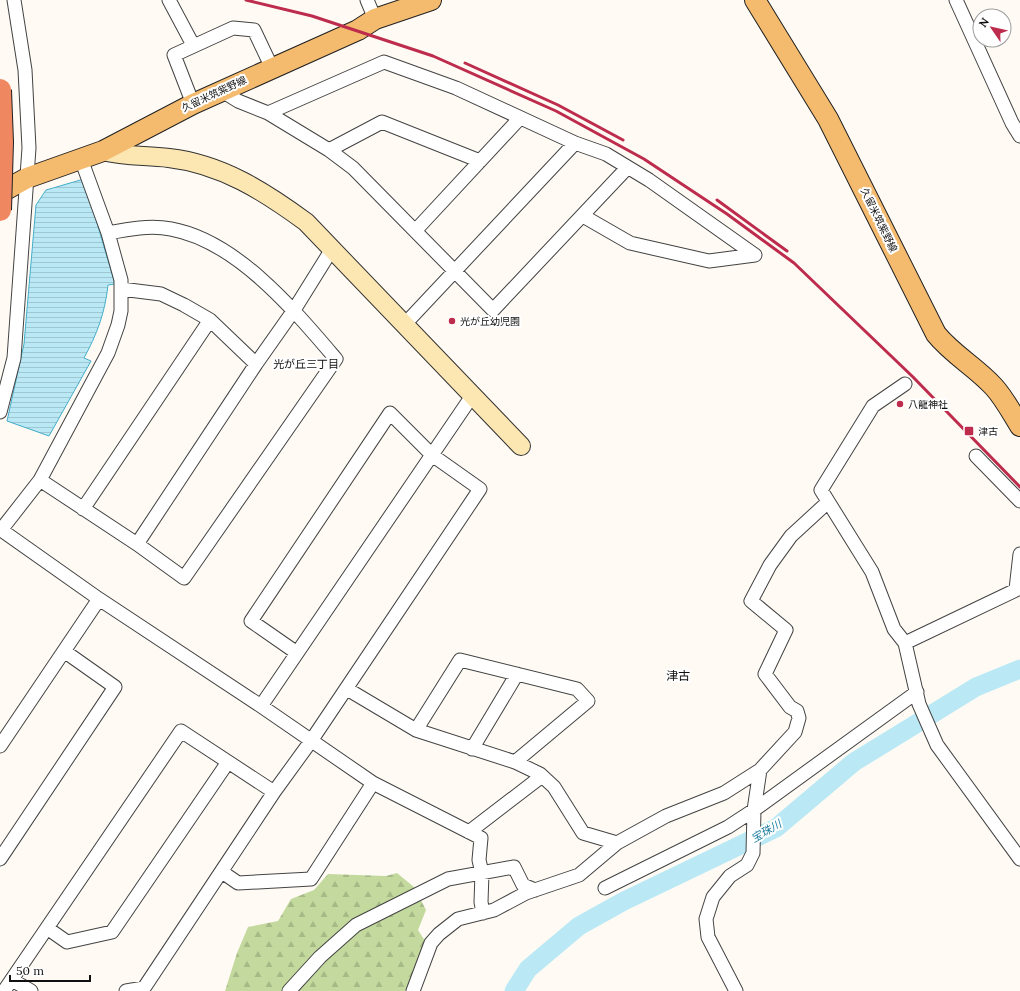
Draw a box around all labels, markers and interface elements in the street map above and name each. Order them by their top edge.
north arrow [972,8,1012,48]
text: N [976,15,992,30]
street label: 久留米筑紫野線 [180,73,248,115]
street label: 久留米筑紫野線 [858,186,900,254]
place label: 光が丘幼児園 [460,315,520,328]
marker: 光が丘幼児園 [447,316,457,326]
district label: 光が丘三丁目 [273,357,339,371]
place label: 八龍神社 [908,398,948,411]
marker: 八龍神社 [895,399,905,409]
marker: 津古 [963,425,975,437]
place label: 津古 [978,425,998,438]
district label: 津古 [666,668,690,683]
water label: 宝珠川 [748,816,785,845]
scale bar [10,957,90,983]
text: 50 m [16,963,44,978]

